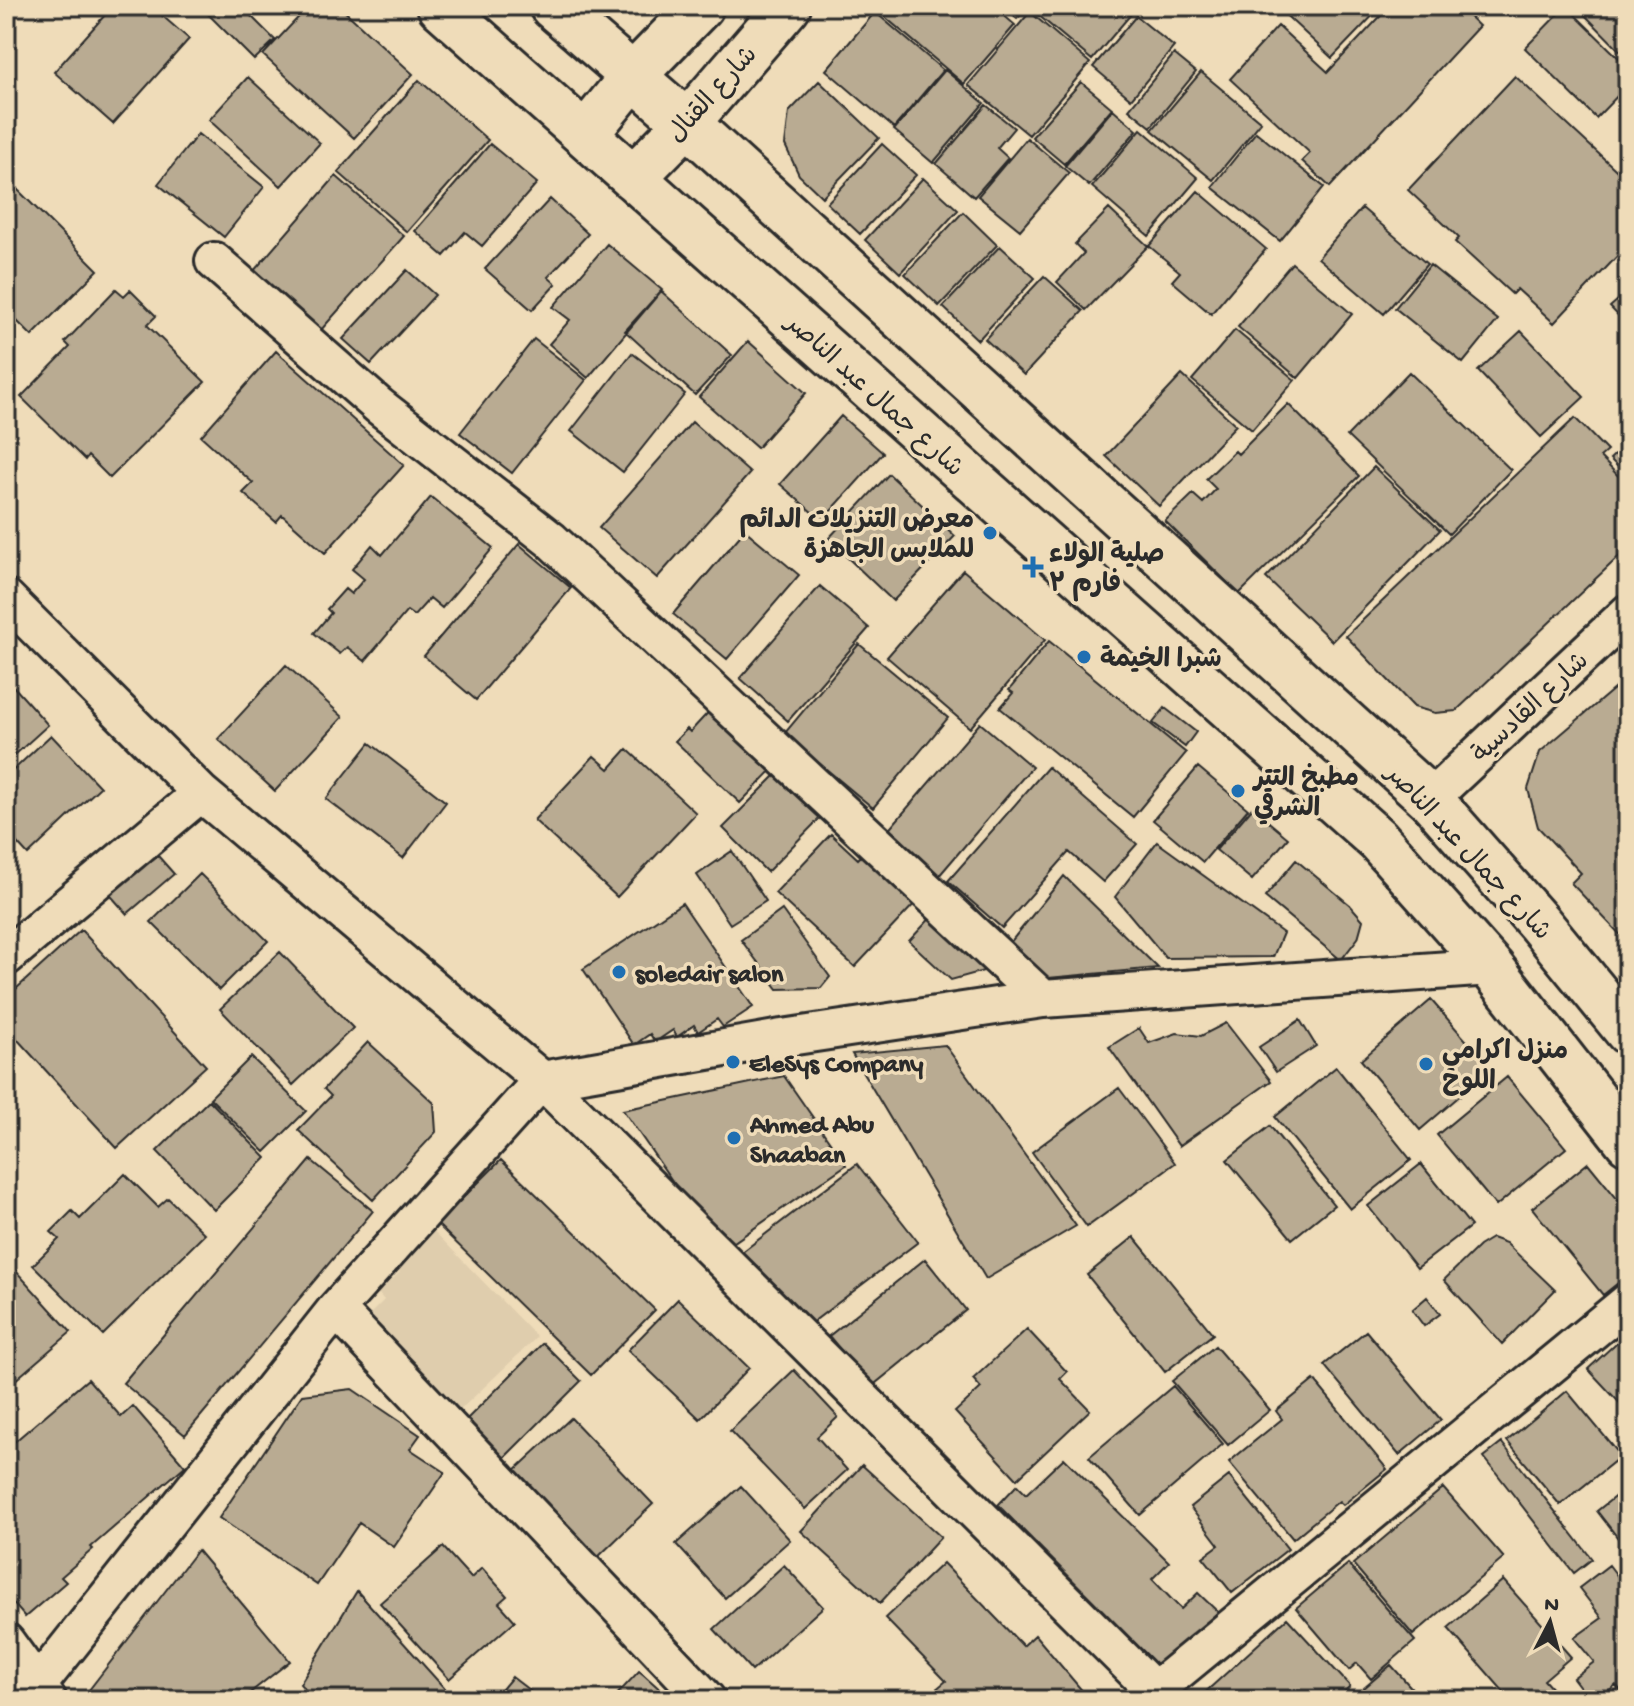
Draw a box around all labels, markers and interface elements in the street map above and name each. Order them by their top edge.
street label: شارع القنال [663,41,766,151]
street label: شارع جمال عبد الناصر [776,308,968,485]
place label: معرض التنزيلات الدائم للملابس الجاهزة [740,507,974,568]
marker: معرض التنزيلات الدائم للملابس الجاهزة [981,524,999,542]
place label: صلية الولاء فارم ٣ [1049,540,1165,602]
marker: صلية الولاء فارم ٣ [1024,558,1042,576]
place label: شبرا الخيمة [1100,645,1222,677]
street label: شارع القادسية [1467,647,1597,771]
marker: شبرا الخيمة [1075,648,1093,666]
street label: شارع جمال عبد الناصر [1376,758,1556,948]
place label: مطبخ التتر الشرقي [1252,763,1359,826]
marker: مطبخ التتر الشرقي [1229,782,1247,800]
place label: soledair salon [635,961,784,992]
marker: soledair salon [610,963,628,981]
place label: منزل اكرامي اللوح [1442,1037,1568,1099]
place label: EleSys Company [749,1051,924,1082]
marker: EleSys Company [724,1053,742,1071]
marker: منزل اكرامي اللوح [1417,1055,1435,1073]
place label: Ahmed Abu Shaaban [749,1112,875,1173]
marker: Ahmed Abu Shaaban [725,1129,743,1147]
north arrow [1510,1582,1590,1662]
text: N [1543,1592,1560,1620]

